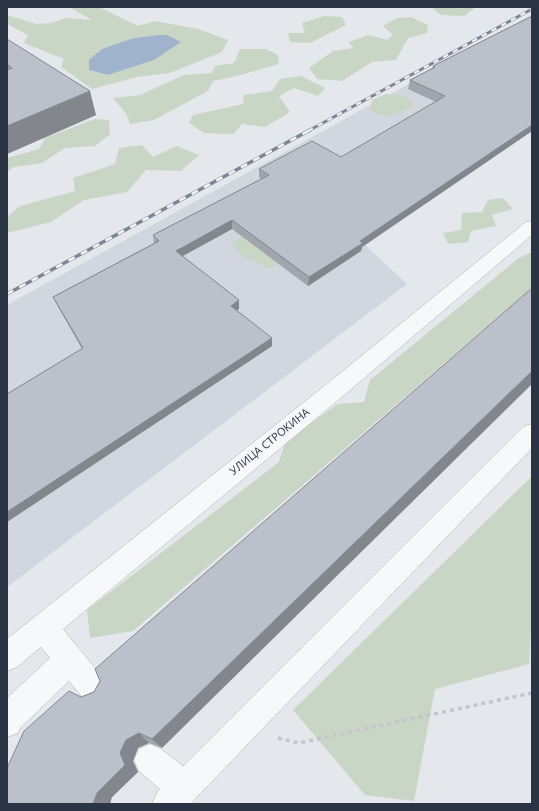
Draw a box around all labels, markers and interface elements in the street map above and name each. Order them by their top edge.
street label: УЛИЦА СТРОКИНА [227,406,313,478]

